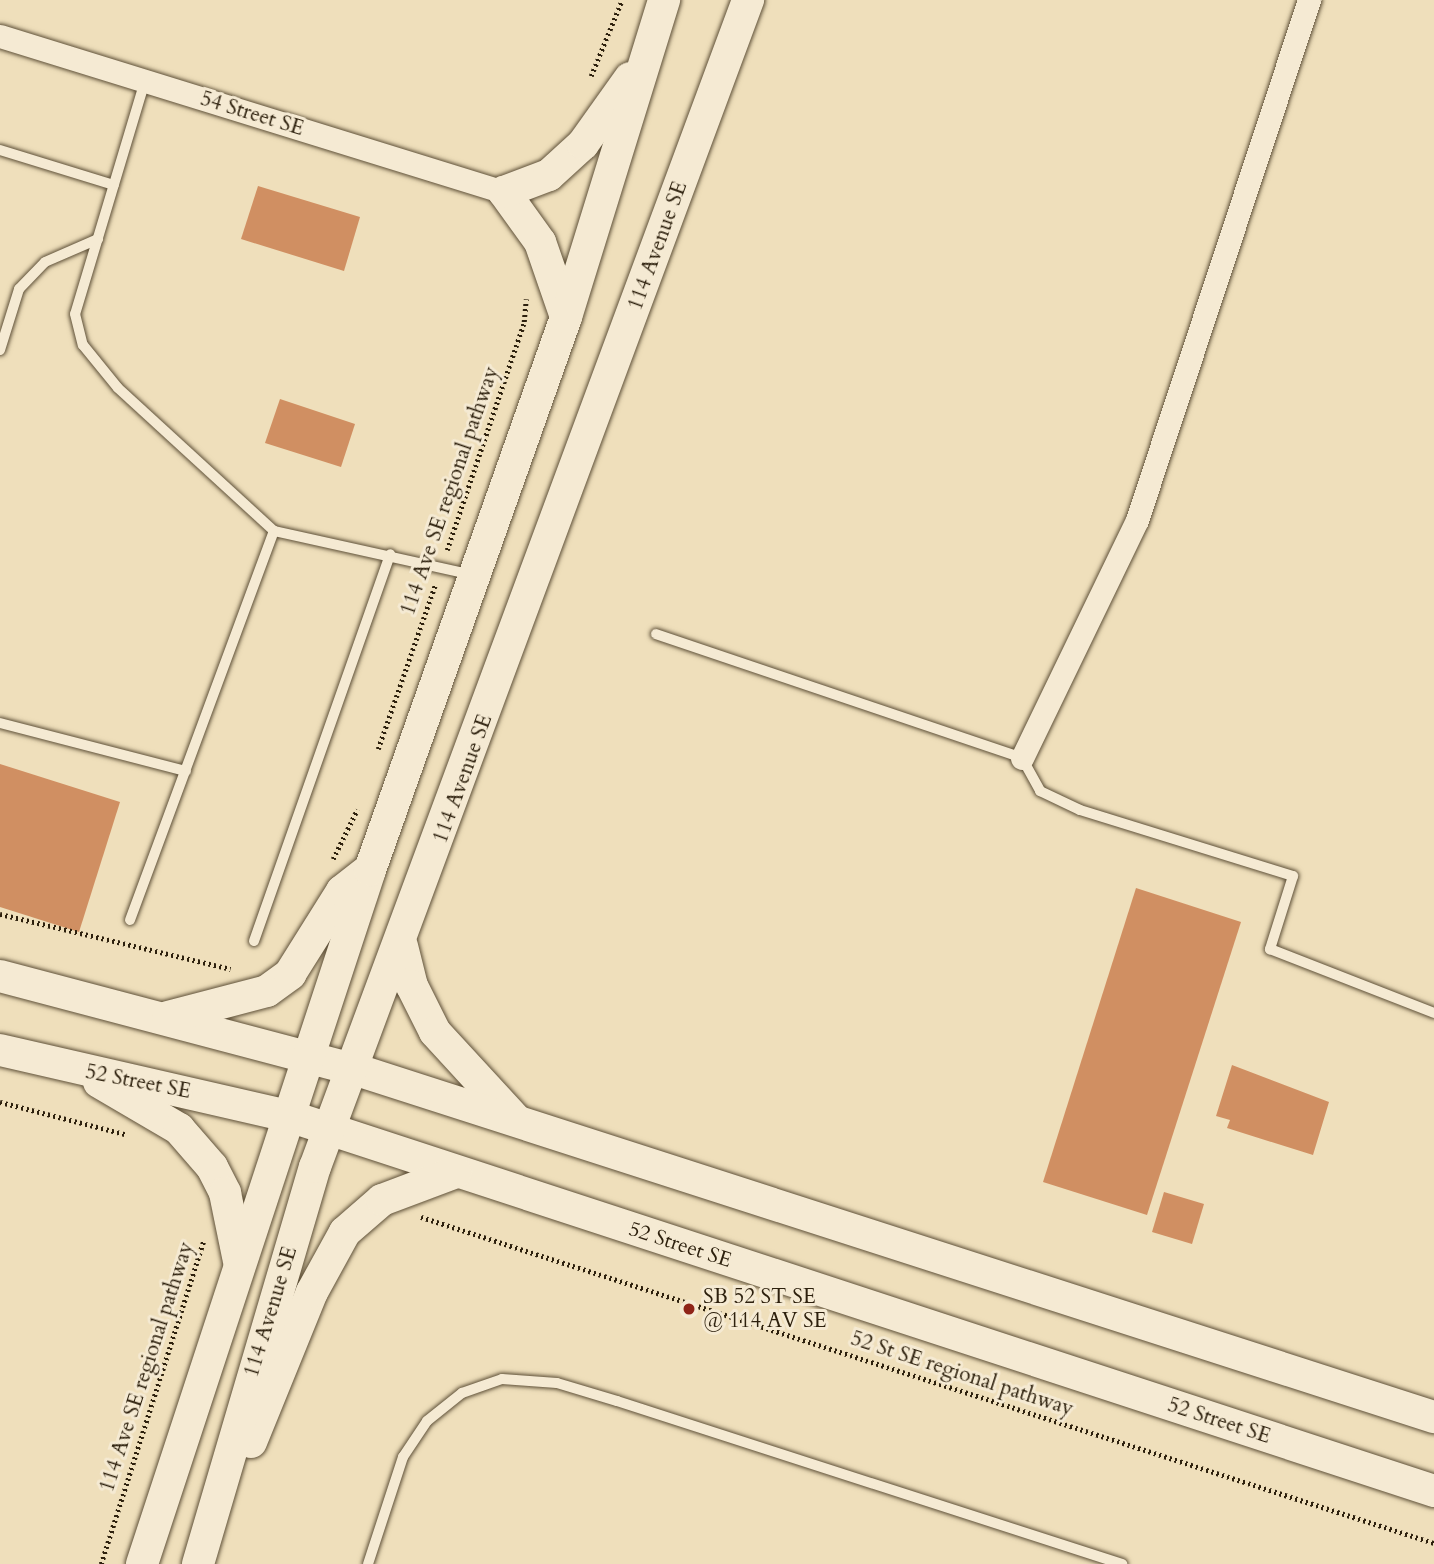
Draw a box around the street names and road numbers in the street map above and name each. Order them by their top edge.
street label: 54 Street SE [197,86,307,142]
street label: 114 Avenue SE [623,178,693,314]
street label: 114 Ave SE regional pathway [396,363,504,619]
street label: 114 Avenue SE [428,711,498,847]
street label: 52 Street SE [83,1059,193,1105]
street label: 52 Street SE [625,1217,735,1273]
street label: 114 Ave SE regional pathway [95,1239,199,1495]
street label: 114 Avenue SE [239,1244,303,1380]
street label: 52 St SE regional pathway [847,1326,1077,1422]
street label: 52 Street SE [1164,1393,1274,1449]

